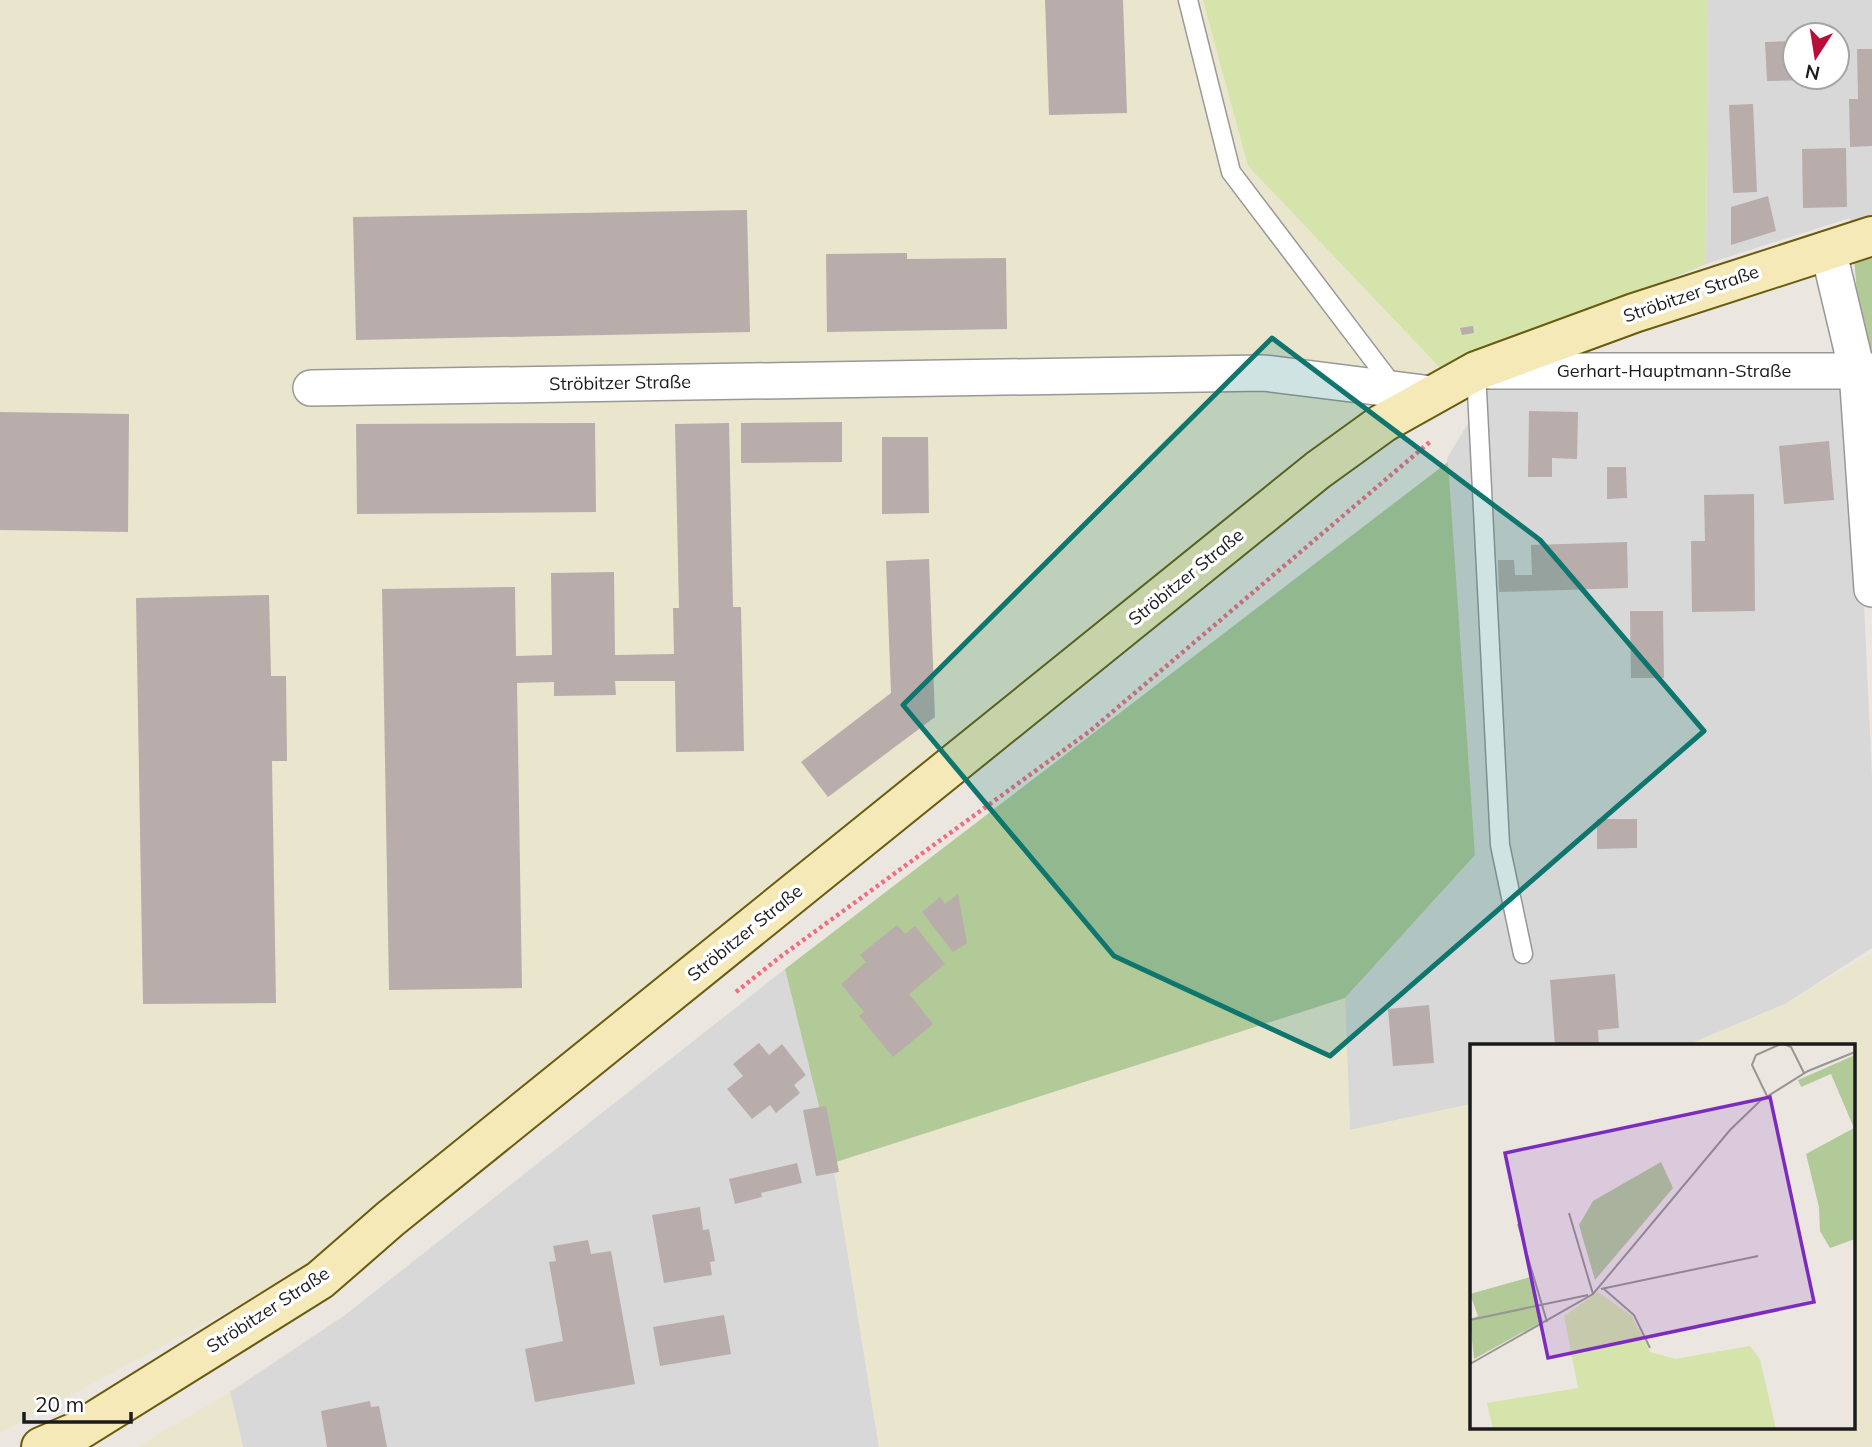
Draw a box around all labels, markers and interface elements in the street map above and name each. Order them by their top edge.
north arrow [1781,21,1851,91]
text: N [1803,59,1822,86]
street label: Ströbitzer Straße [1620,260,1762,327]
street label: Gerhart-Hauptmann-Straße [1557,359,1791,382]
street label: Ströbitzer Straße [549,370,691,395]
street label: Ströbitzer Straße [1123,523,1248,630]
street label: Ströbitzer Straße [682,879,807,986]
inset map [1470,1044,1854,1430]
street label: Ströbitzer Straße [202,1261,333,1358]
scale bar [24,1380,131,1424]
text: 20 m [35,1391,84,1417]

